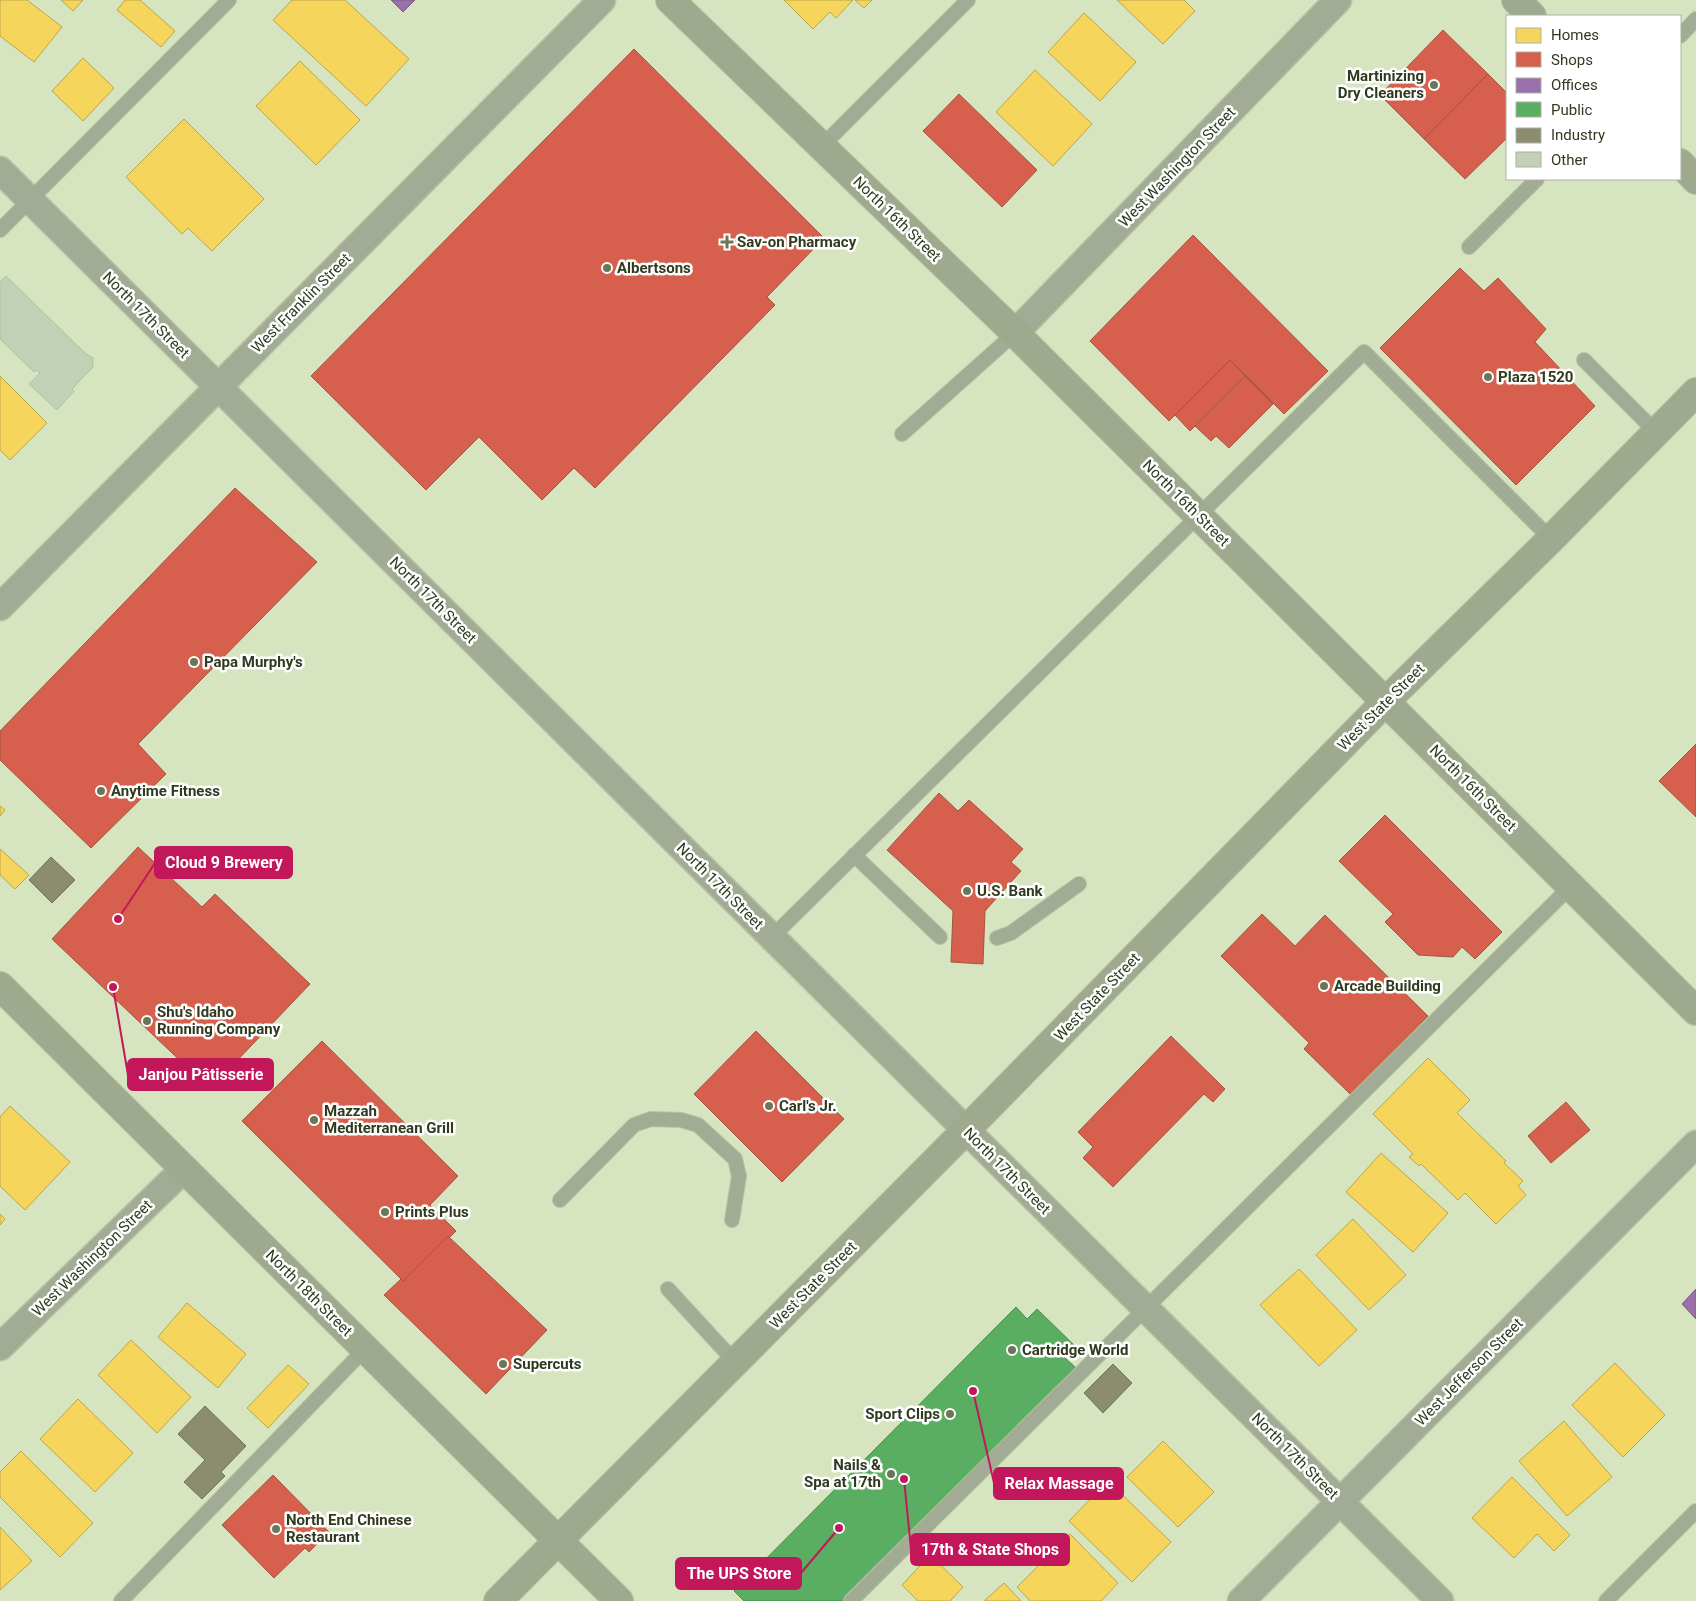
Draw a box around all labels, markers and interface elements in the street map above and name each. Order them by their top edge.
legend [1506,15,1681,180]
text: Homes [1551,26,1599,44]
text: Shops [1551,51,1593,69]
place label: Martinizing Dry Cleaners [1338,67,1424,102]
text: Offices [1551,76,1598,94]
marker: Martinizing Dry Cleaners [1428,79,1440,91]
text: Public [1551,101,1592,119]
street label: West Washington Street [1115,103,1239,231]
text: Industry [1551,126,1605,144]
text: Other [1551,151,1588,169]
street label: North 16th Street [849,173,945,265]
place label: Sav-on Pharmacy [737,233,857,251]
marker: Sav-on Pharmacy [721,236,733,248]
street label: West Franklin Street [248,249,355,356]
place label: Albertsons [617,259,691,277]
marker: Albertsons [601,262,613,274]
street label: North 17th Street [99,268,193,362]
place label: Plaza 1520 [1498,368,1573,386]
marker: Plaza 1520 [1482,371,1494,383]
street label: North 16th Street [1139,456,1233,550]
street label: North 17th Street [386,553,480,647]
place label: Papa Murphy's [204,653,303,671]
marker: Papa Murphy's [188,656,200,668]
street label: West State Street [1334,660,1428,754]
street label: North 16th Street [1426,741,1520,835]
place label: Anytime Fitness [111,782,220,800]
marker: Anytime Fitness [95,785,107,797]
street label: North 17th Street [673,839,767,933]
callout: Cloud 9 Brewery [155,847,292,878]
text: Cloud 9 Brewery [165,853,284,872]
place label: U.S. Bank [977,882,1044,900]
marker: U.S. Bank [961,885,973,897]
street label: West State Street [1050,949,1144,1045]
place label: Arcade Building [1334,977,1441,995]
marker: Arcade Building [1318,980,1330,992]
place label: Shu's Idaho Running Company [157,1003,281,1038]
marker: Shu's Idaho Running Company [141,1015,153,1027]
callout: Janjou Pâtisserie [128,1059,273,1090]
text: Janjou Pâtisserie [139,1065,264,1084]
place label: Carl's Jr. [779,1097,837,1115]
marker: Carl's Jr. [763,1100,775,1112]
place label: Mazzah Mediterranean Grill [324,1102,454,1137]
marker: Mazzah Mediterranean Grill [308,1114,320,1126]
street label: North 17th Street [960,1124,1054,1218]
street label: West Washington Street [28,1196,156,1320]
place label: Prints Plus [395,1203,469,1221]
marker: Prints Plus [379,1206,391,1218]
street label: West State Street [766,1238,860,1332]
street label: North 18th Street [262,1246,356,1340]
street label: West Jefferson Street [1411,1314,1527,1430]
place label: Cartridge World [1022,1341,1128,1359]
marker: Cartridge World [1006,1344,1018,1356]
place label: Supercuts [513,1355,582,1373]
marker: Supercuts [497,1358,509,1370]
place label: Sport Clips [865,1405,940,1423]
marker: Sport Clips [944,1408,956,1420]
street label: North 17th Street [1248,1409,1342,1503]
place label: Nails & Spa at 17th [804,1456,881,1491]
marker: Nails & Spa at 17th [885,1468,897,1480]
callout: Relax Massage [994,1468,1123,1499]
text: Relax Massage [1004,1474,1114,1493]
place label: North End Chinese Restaurant [286,1511,412,1546]
marker: North End Chinese Restaurant [270,1523,282,1535]
callout: 17th & State Shops [911,1534,1069,1565]
text: 17th & State Shops [921,1540,1059,1559]
callout: The UPS Store [676,1558,801,1589]
text: The UPS Store [687,1564,792,1583]

